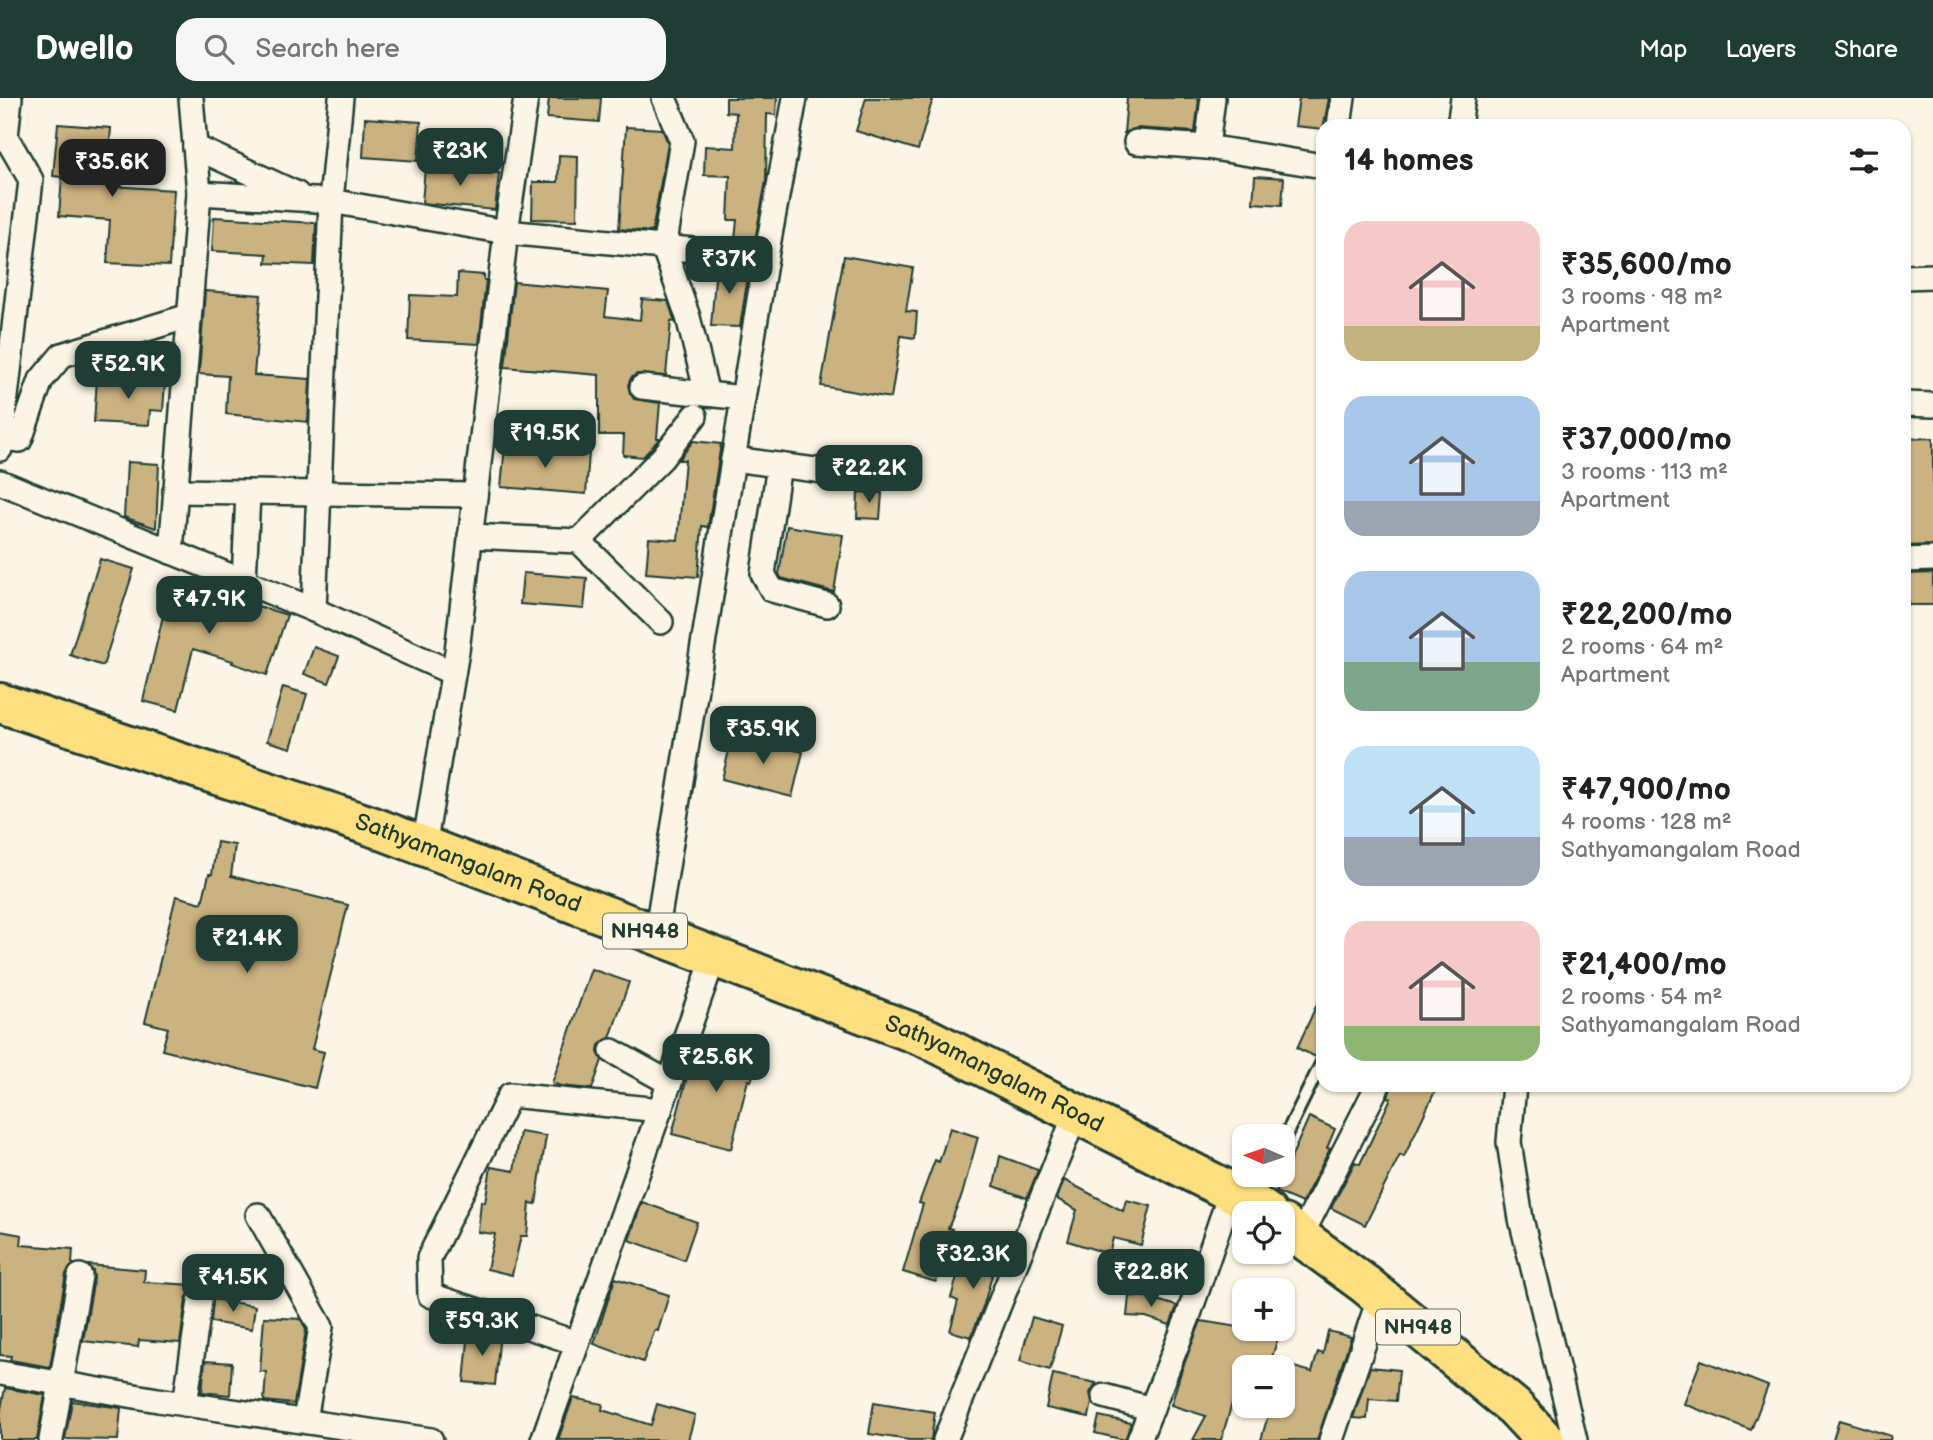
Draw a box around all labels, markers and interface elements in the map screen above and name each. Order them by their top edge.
search box [176,18,666,81]
text: Dwello [35,29,134,69]
icon: search [200,30,238,68]
text: Search here [256,34,400,65]
text: Map [1639,35,1687,64]
text: Layers [1725,35,1796,64]
text: Share [1834,35,1898,64]
pin: ₹23K [419,129,501,188]
text: ₹23K [432,137,488,165]
pin: ₹35.6K [55,140,169,199]
icon: filters [1845,142,1883,180]
text: 14 homes [1344,143,1473,179]
text: ₹35.6K [75,148,149,176]
pin: ₹37K [688,236,770,296]
text: ₹37K [702,245,756,273]
text: ₹35,600/mo [1561,247,1732,283]
icon: home [1400,249,1484,333]
text: 3 rooms · 98 m² [1561,283,1723,311]
text: Apartment [1561,311,1670,339]
pin: ₹52.9K [71,342,185,401]
text: ₹52.9K [91,350,165,378]
pin: ₹19.5K [488,410,602,470]
text: ₹19.5K [510,419,580,447]
text: ₹37,000/mo [1561,422,1732,458]
icon: home [1400,424,1484,508]
pin: ₹22.2K [812,446,926,505]
text: ₹22.2K [831,454,907,482]
text: 3 rooms · 113 m² [1561,458,1728,486]
text: Apartment [1561,486,1670,514]
pin: ₹47.9K [152,576,266,636]
text: ₹47.9K [172,585,246,613]
text: ₹22,200/mo [1561,597,1732,633]
icon: home [1400,599,1484,683]
text: 2 rooms · 64 m² [1561,633,1723,661]
text: Apartment [1561,661,1670,689]
pin: ₹35.9K [706,706,820,766]
text: ₹35.9K [726,715,800,743]
text: ₹47,900/mo [1561,772,1731,808]
icon: home [1400,774,1484,858]
street label: Sathyamangalam Road [352,808,585,919]
text: 4 rooms · 128 m² [1561,808,1732,836]
text: Sathyamangalam Road [1561,836,1801,864]
road number: NH948 [603,914,687,948]
pin: ₹21.4K [190,916,304,975]
text: ₹21.4K [212,924,282,952]
text: ₹21,400/mo [1561,947,1727,983]
icon: home [1400,949,1484,1033]
text: 2 rooms · 54 m² [1561,983,1723,1011]
street label: Sathyamangalam Road [881,1009,1108,1139]
text: Sathyamangalam Road [1561,1011,1801,1039]
pin: ₹25.6K [659,1034,773,1094]
text: ₹25.6K [679,1043,753,1071]
north arrow [1232,1124,1295,1186]
map controls [1232,1124,1295,1418]
button: locate [1232,1201,1295,1264]
pin: ₹32.3K [916,1232,1030,1291]
text: ₹32.3K [936,1240,1010,1268]
pin: ₹22.8K [1094,1250,1208,1309]
pin: ₹41.5K [176,1254,290,1314]
text: ₹22.8K [1113,1258,1189,1286]
text: ₹41.5K [198,1263,268,1291]
button: + [1232,1278,1295,1341]
pin: ₹59.3K [425,1298,539,1358]
text: ₹59.3K [445,1307,519,1335]
road number: NH948 [1376,1310,1460,1344]
button: − [1232,1355,1295,1418]

